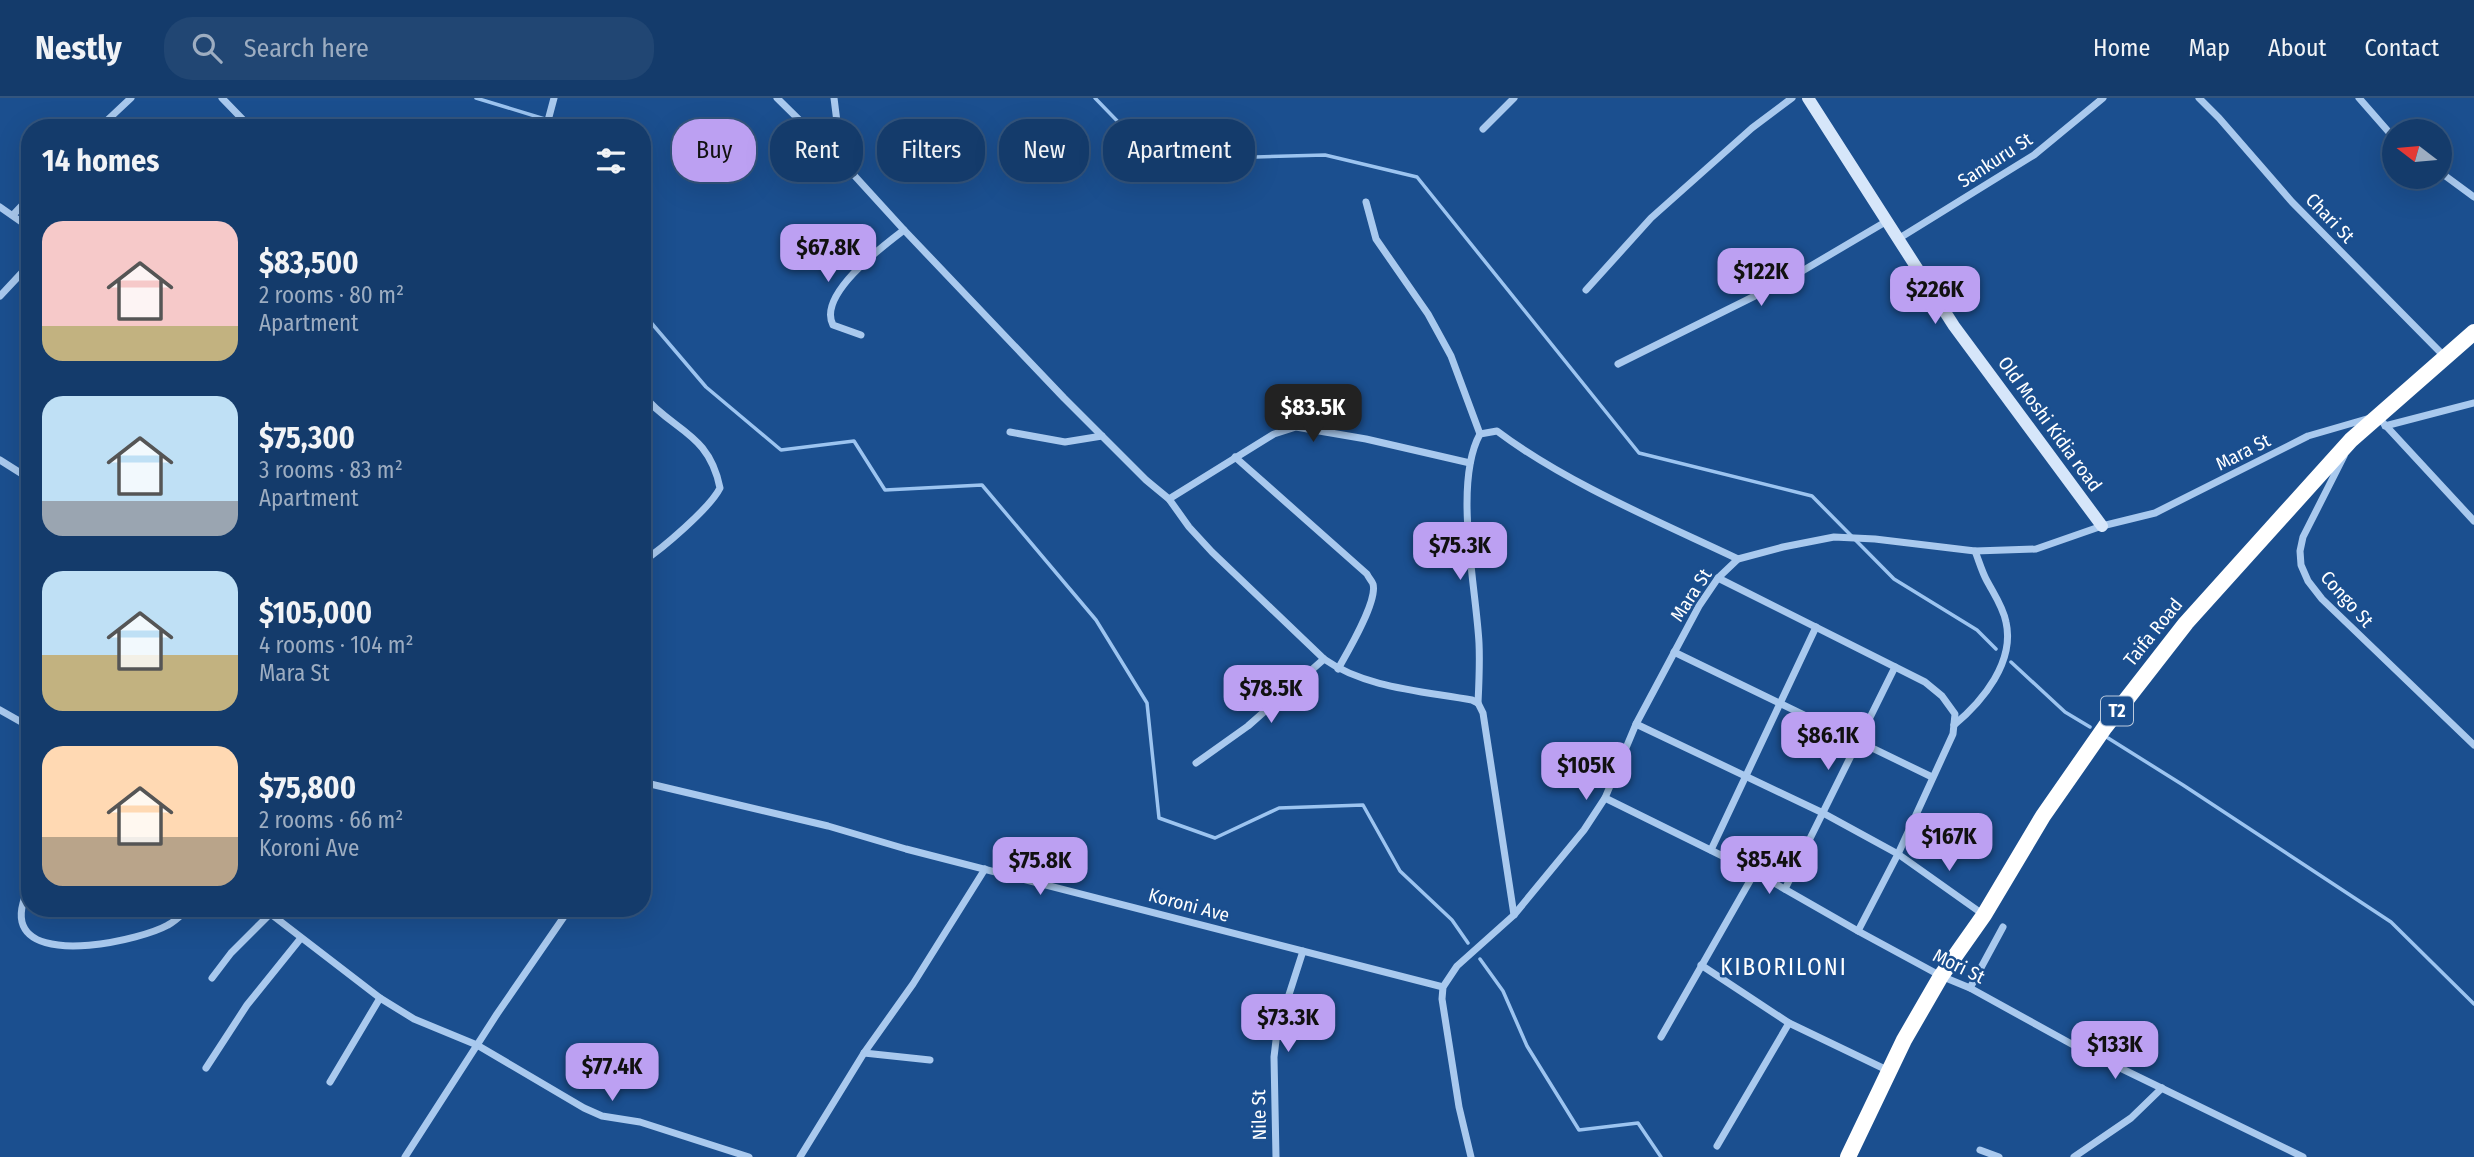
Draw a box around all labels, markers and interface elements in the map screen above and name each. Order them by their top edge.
search box [164,17,654,80]
text: Nestly [35,28,122,68]
icon: search [188,29,226,67]
text: Search here [244,33,369,64]
text: Home [2093,34,2150,62]
text: Map [2188,34,2230,62]
text: About [2268,34,2326,62]
text: Contact [2364,34,2439,62]
chip: Buy [672,119,756,182]
chip: Rent [770,119,863,182]
chip: Filters [877,119,985,182]
chip: New [999,119,1089,182]
chip: Apartment [1103,119,1255,182]
north arrow [2382,119,2452,189]
map controls [2382,119,2452,189]
street label: Sankuru St [1953,127,2037,193]
icon: filters [592,142,630,180]
text: 14 homes [42,143,159,179]
street label: Chari St [2301,188,2360,248]
pin: $67.8K [771,225,885,284]
text: $67.8K [796,233,860,261]
text: $83,500 [259,245,359,281]
pin: $122K [1712,248,1810,308]
icon: home [98,249,182,333]
text: $122K [1733,257,1789,285]
pin: $226K [1886,266,1984,326]
text: $226K [1906,275,1964,303]
text: 2 rooms · 80 m² [259,281,404,309]
text: Apartment [259,309,359,337]
street label: Old Moshi Kidia road [1993,352,2107,496]
pin: $83.5K [1256,384,1370,444]
text: $83.5K [1281,393,1345,421]
text: $75,300 [259,420,355,456]
icon: home [98,424,182,508]
street label: Mara St [2212,428,2275,475]
text: 3 rooms · 83 m² [259,456,403,484]
text: Apartment [259,484,359,512]
pin: $75.3K [1403,522,1517,582]
text: $75.3K [1429,531,1491,559]
street label: Mara St [1665,564,1717,626]
street label: Congo St [2316,566,2379,633]
street label: Taifa Road [2119,593,2187,671]
text: $105,000 [259,595,372,631]
icon: home [98,599,182,683]
text: 4 rooms · 104 m² [259,631,414,659]
text: Mara St [259,659,330,687]
pin: $78.5K [1214,666,1328,725]
text: $78.5K [1240,674,1302,702]
road number: T2 [2101,696,2133,726]
pin: $86.1K [1771,712,1885,772]
text: $86.1K [1797,721,1859,749]
pin: $105K [1537,742,1635,802]
text: $105K [1557,751,1615,779]
text: $75,800 [259,770,356,806]
icon: home [98,774,182,858]
text: 2 rooms · 66 m² [259,806,403,834]
pin: $167K [1900,814,1998,873]
text: $167K [1921,822,1977,850]
text: Koroni Ave [259,834,359,862]
pin: $85.4K [1712,836,1826,896]
pin: $75.8K [983,838,1097,897]
text: $85.4K [1737,845,1801,873]
text: $75.8K [1009,846,1071,874]
street label: Koroni Ave [1146,883,1232,927]
street label: Mori St [1929,944,1989,989]
district label: KIBORILONI [1720,953,1848,981]
pin: $73.3K [1231,995,1345,1054]
text: $73.3K [1257,1003,1319,1031]
pin: $133K [2066,1021,2164,1081]
text: $133K [2087,1030,2143,1058]
pin: $77.4K [555,1044,669,1103]
text: $77.4K [582,1052,642,1080]
street label: Nile St [1247,1089,1271,1141]

